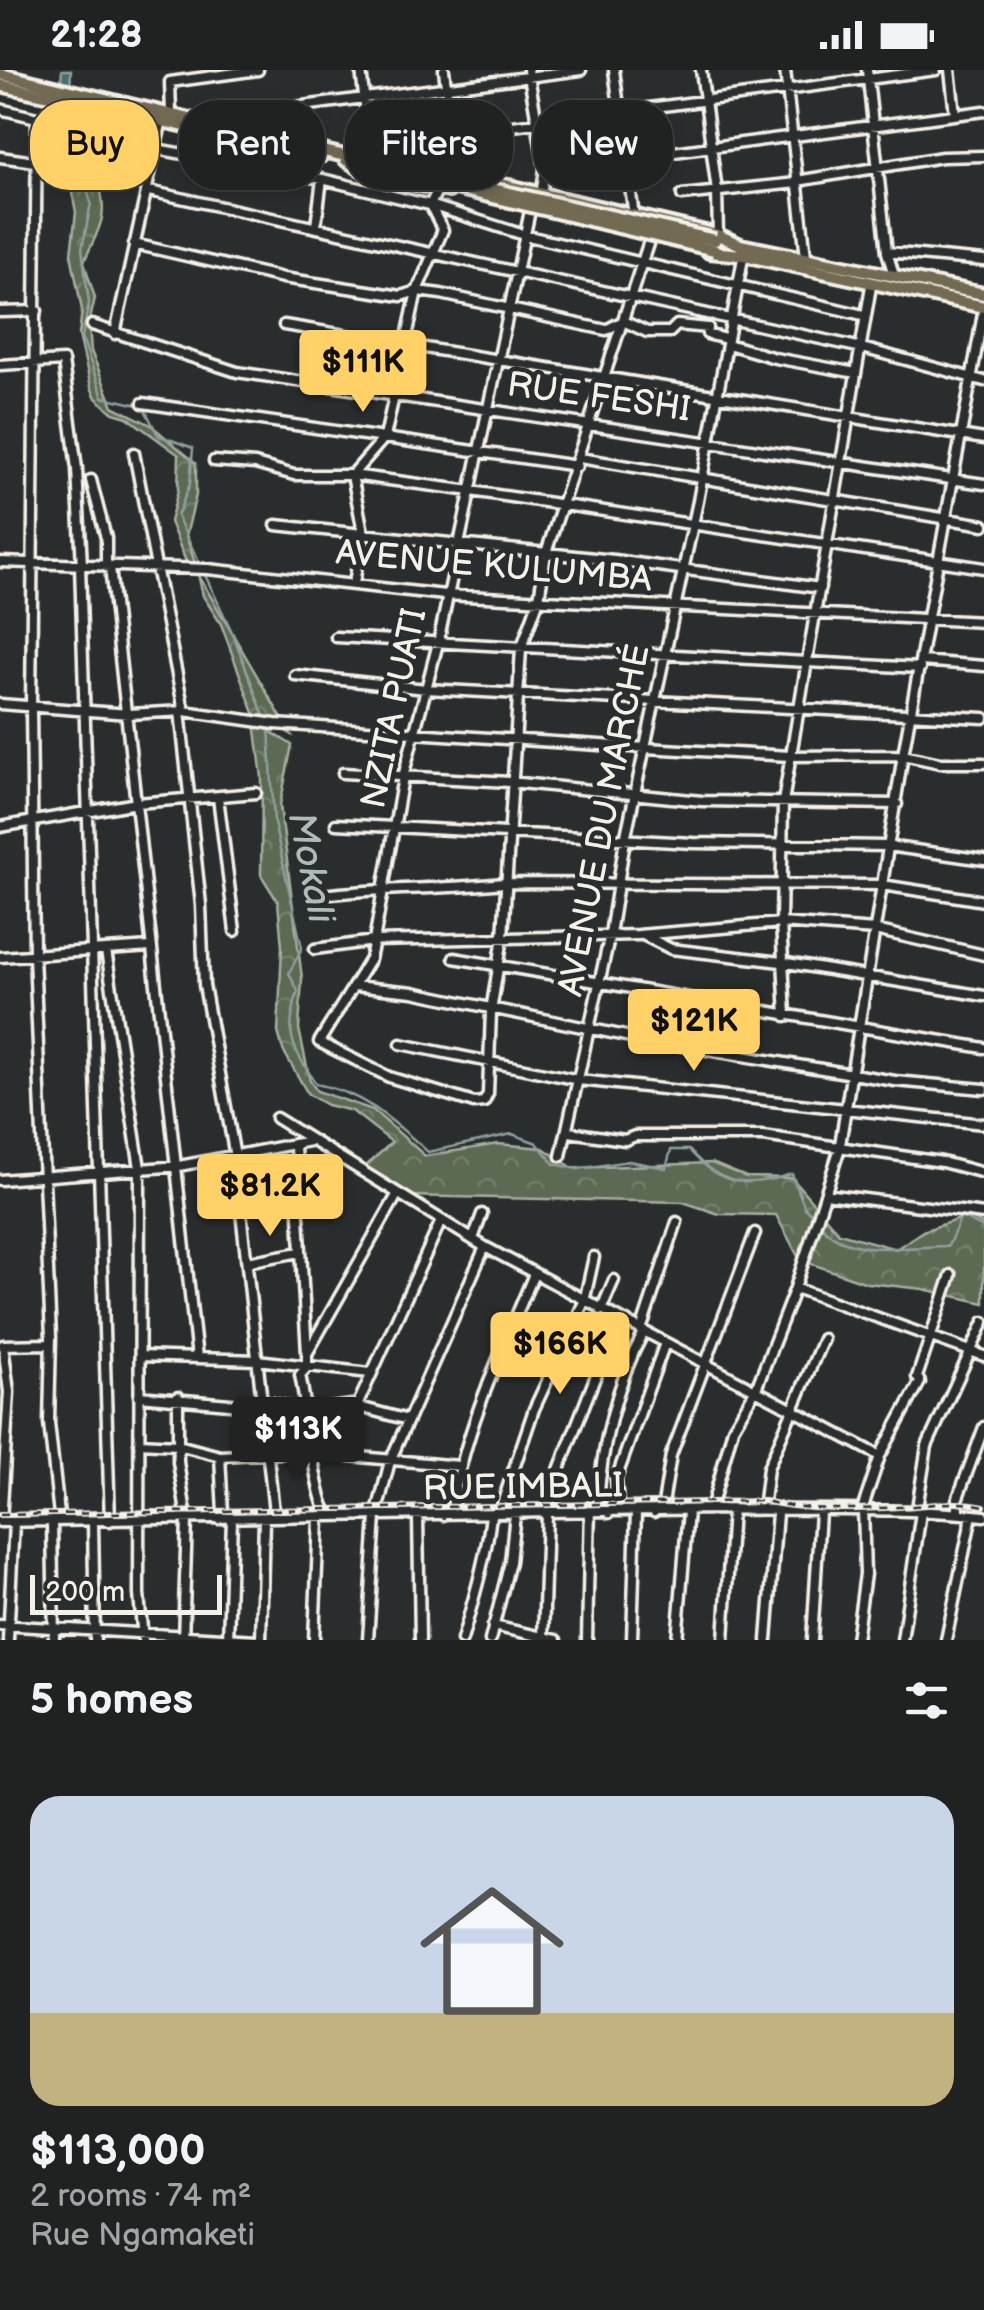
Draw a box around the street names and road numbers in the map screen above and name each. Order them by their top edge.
street label: RUE FESHI [504,363,693,432]
street label: AVENUE KULUMBA [334,531,654,602]
street label: NZITA PUATI [352,604,437,812]
street label: AVENUE DU MARCHÉ [548,641,660,1000]
street label: RUE IMBALI [422,1464,624,1511]

